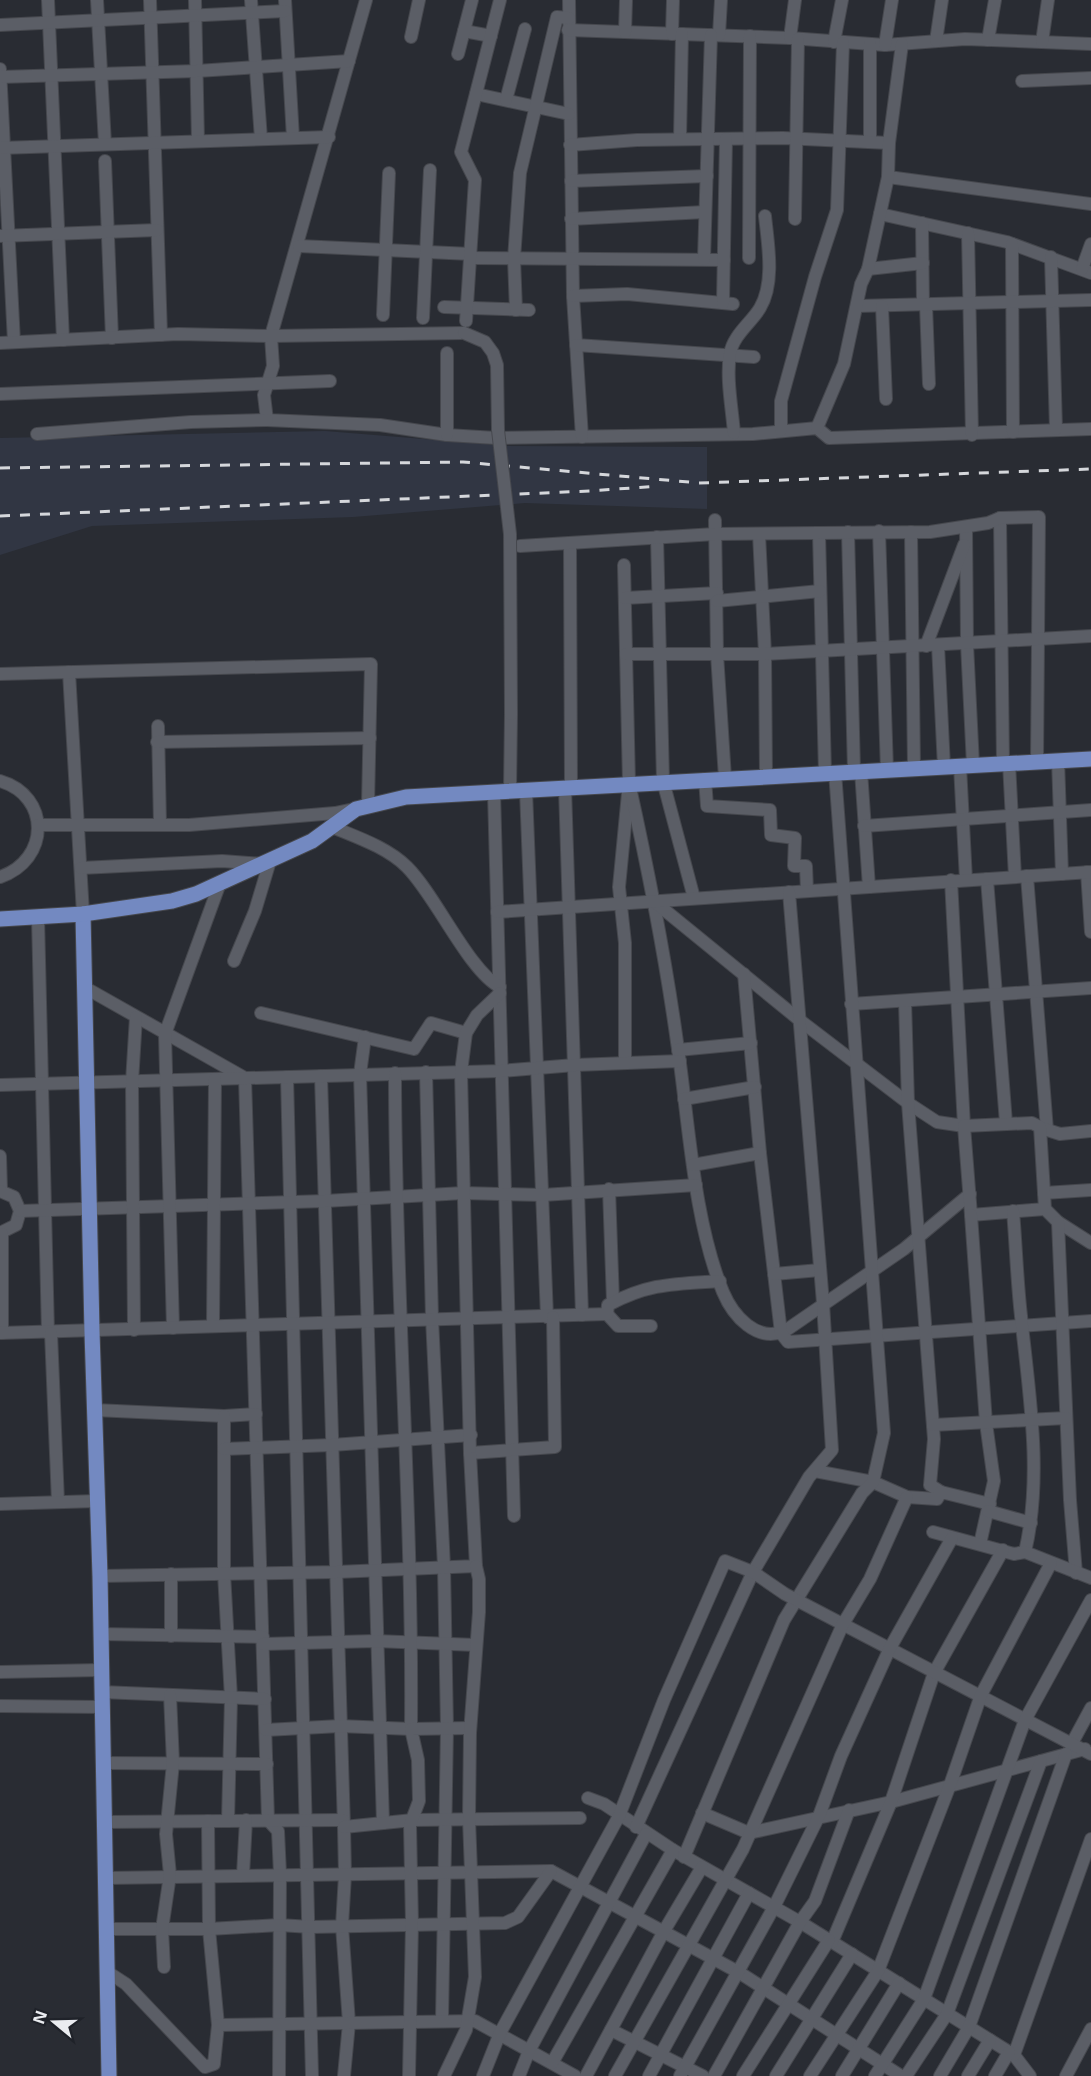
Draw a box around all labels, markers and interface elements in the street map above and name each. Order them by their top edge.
north arrow [24,1992,84,2052]
text: N [27,2007,52,2027]

